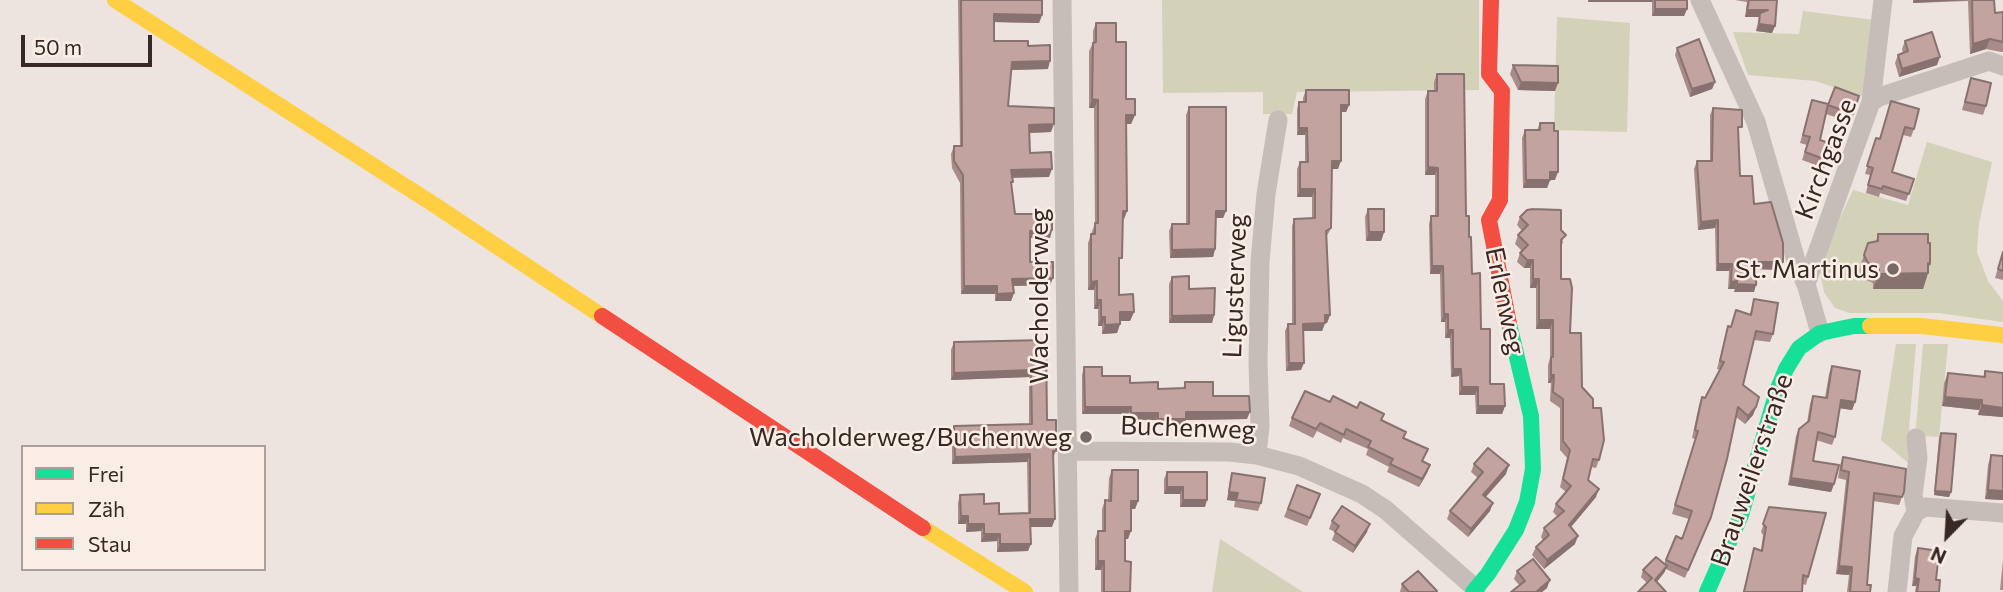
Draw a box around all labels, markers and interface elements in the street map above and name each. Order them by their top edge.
scale bar [24,21,156,65]
text: 50 m [34,34,82,59]
street label: Kirchgasse [1789,94,1863,224]
street label: Wacholderweg [1023,208,1055,384]
street label: Ligusterweg [1217,213,1253,359]
street label: Erlenweg [1478,244,1532,358]
place label: St. Martinus [1735,253,1879,285]
marker: St. Martinus [1885,261,1901,277]
street label: Brauweilerstraße [1704,370,1800,570]
street label: Buchenweg [1120,410,1256,446]
place label: Wacholderweg/Buchenweg [749,421,1072,453]
marker: Wacholderweg/Buchenweg [1078,429,1094,445]
legend [21,445,266,571]
text: Frei [88,461,124,486]
text: Zäh [88,496,125,521]
north arrow [1912,501,1982,571]
text: Stau [88,531,131,556]
text: N [1927,542,1949,569]

